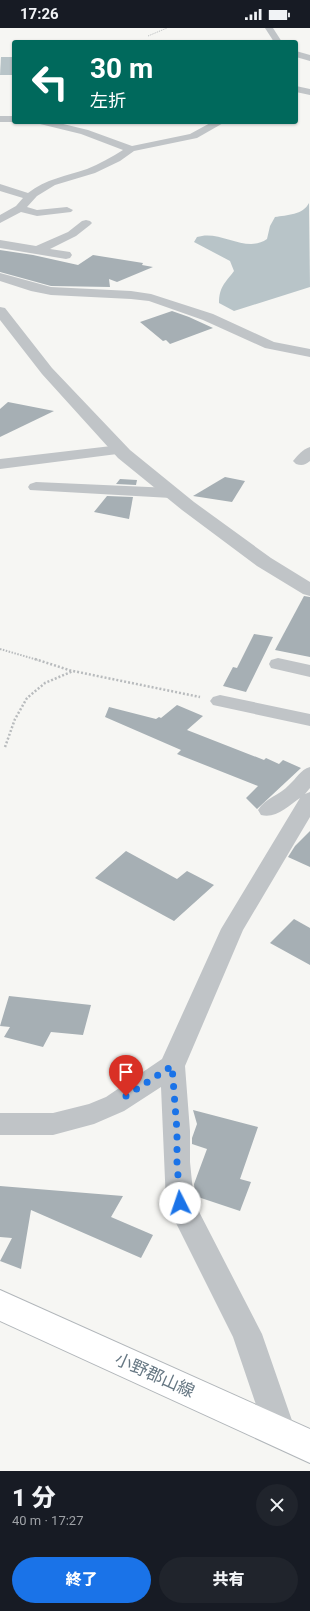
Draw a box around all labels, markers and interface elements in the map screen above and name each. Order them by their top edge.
text: 17:26 [20,5,59,23]
text: 30 m [90,52,153,85]
icon: left [24,56,76,108]
text: 左折 [90,90,126,111]
pin [109,1055,143,1096]
icon: arrive [115,1061,137,1083]
position arrow [159,1182,201,1224]
street label: 小野郡山線 [112,1349,198,1401]
text: 1 分 [12,1484,56,1512]
button: close [256,1484,298,1526]
text: 40 m · 17:27 [12,1513,83,1528]
button: 終了 [12,1557,151,1603]
button: 共有 [159,1557,298,1603]

